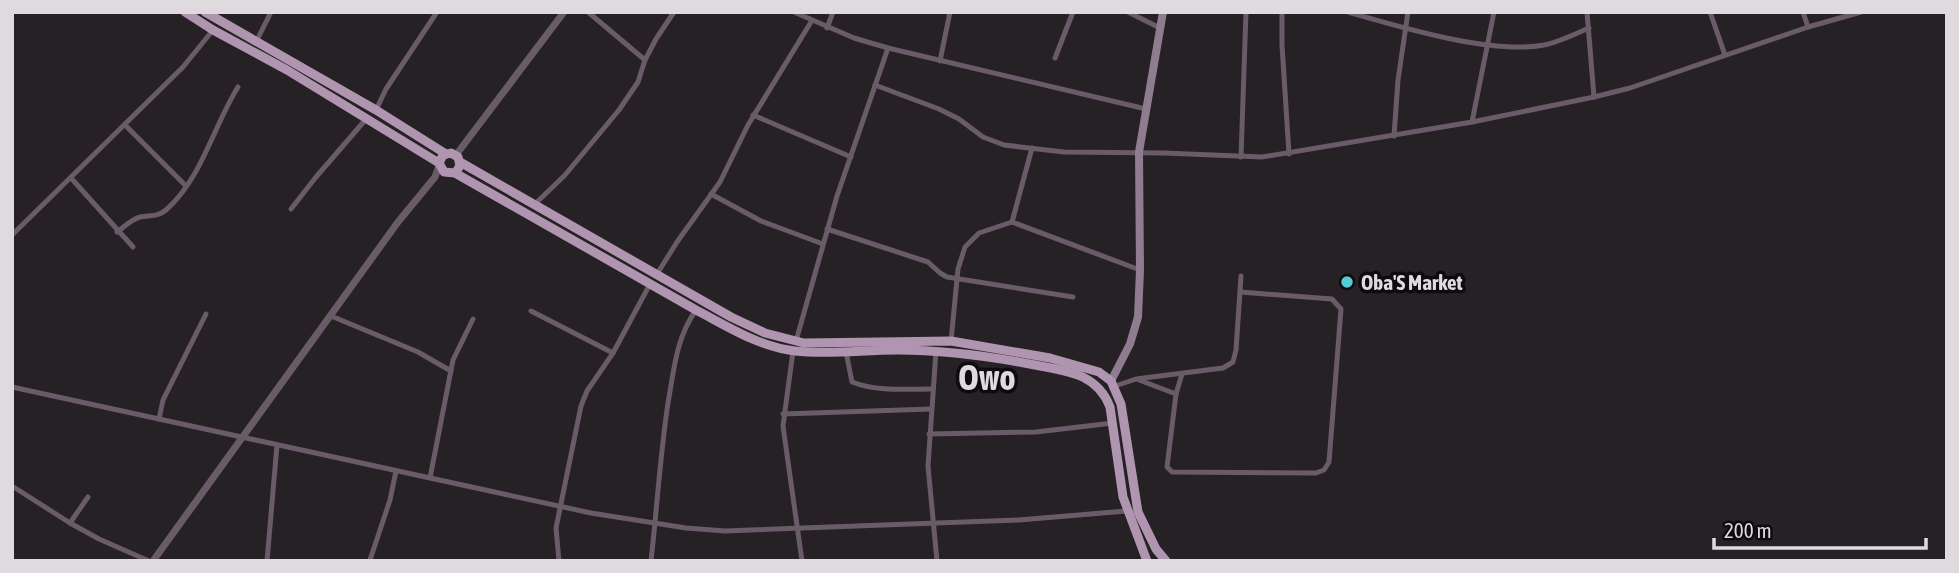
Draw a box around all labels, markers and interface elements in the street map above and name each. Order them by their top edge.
place label: Oba'S Market [1361,270,1463,294]
marker: Oba'S Market [1339,274,1355,290]
district label: Owo [958,357,1016,397]
scale bar [1714,506,1926,550]
text: 200 m [1724,518,1772,542]

